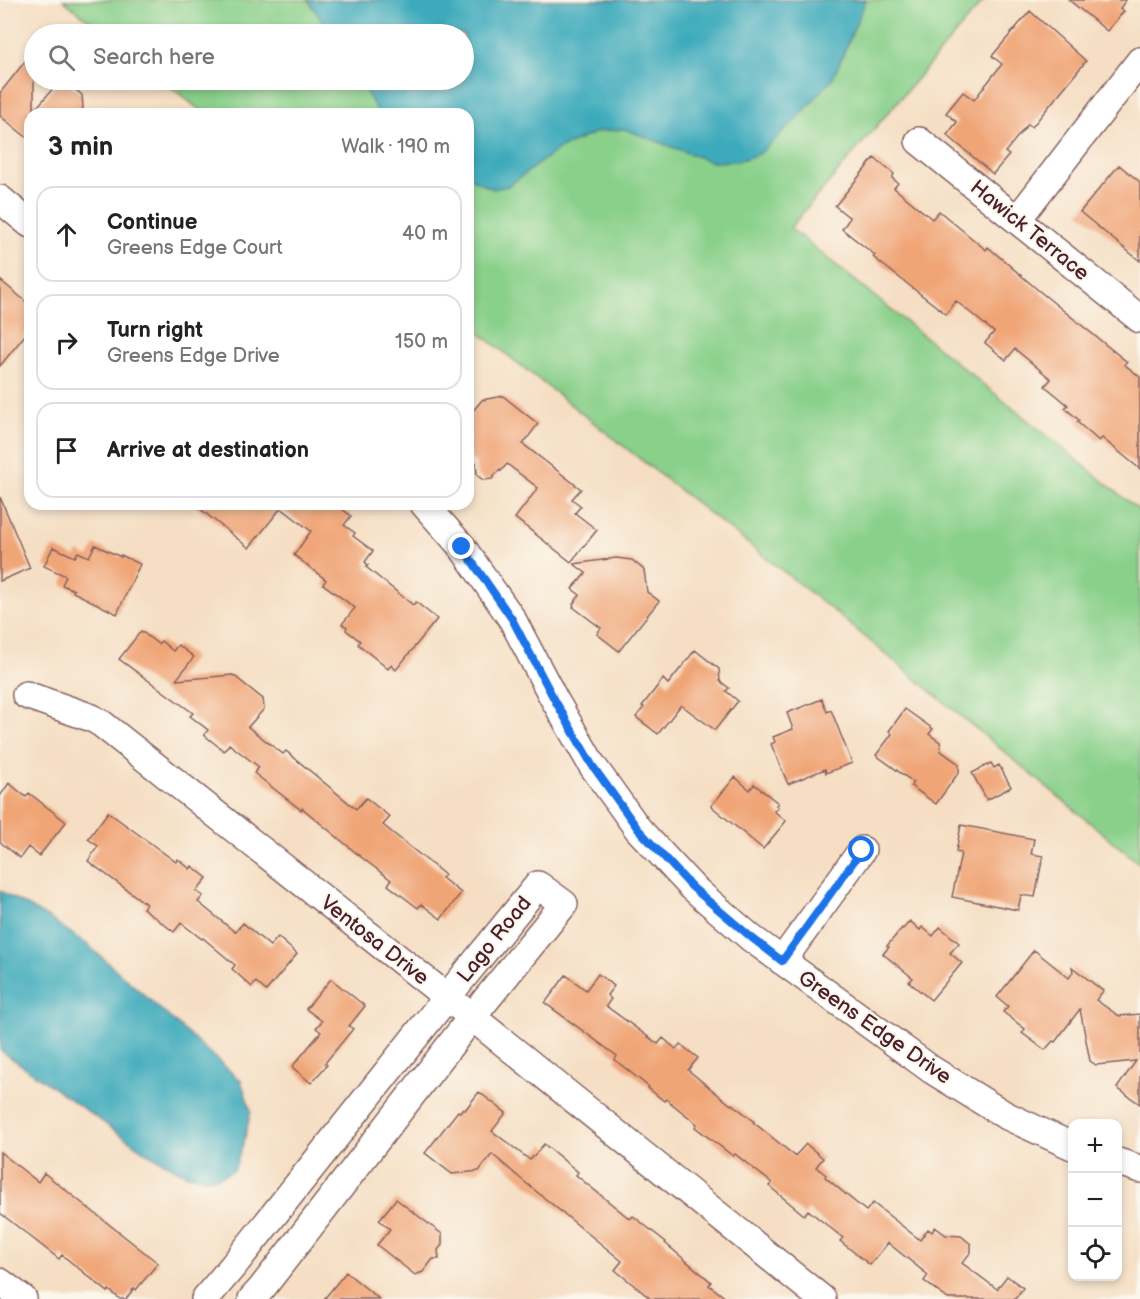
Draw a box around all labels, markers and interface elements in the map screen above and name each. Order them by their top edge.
search box [24,24,474,90]
icon: search [45,41,78,74]
text: Search here [93,44,215,71]
text: 3 min [48,132,113,163]
text: Walk · 190 m [341,135,450,159]
street label: Hawick Terrace [965,175,1094,286]
text: Continue [107,209,197,236]
icon: ahead [50,218,83,251]
text: 40 m [402,222,448,246]
text: Greens Edge Court [107,236,283,260]
text: Turn right [107,317,203,344]
icon: right [50,326,83,359]
text: 150 m [395,330,448,354]
text: Greens Edge Drive [107,344,280,368]
icon: arrive [50,434,83,467]
text: Arrive at destination [107,437,309,464]
route end [448,533,474,559]
route start [848,836,874,862]
street label: Ventosa Drive [315,890,434,990]
street label: Lago Road [452,891,537,988]
street label: Greens Edge Drive [793,965,956,1090]
map controls [1068,1119,1122,1281]
button: + [1068,1119,1122,1173]
button: − [1068,1173,1122,1227]
button: locate [1068,1227,1122,1281]

